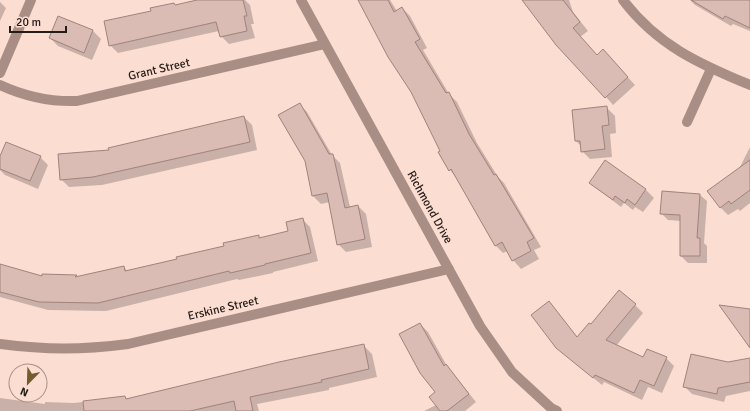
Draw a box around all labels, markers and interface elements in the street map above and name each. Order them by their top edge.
scale bar [10,8,66,34]
text: 20 m [16,15,41,30]
street label: Grant Street [127,55,191,84]
street label: Richmond Drive [403,168,456,246]
street label: Erskine Street [186,293,260,324]
north arrow [8,363,48,403]
text: N [18,384,30,399]

